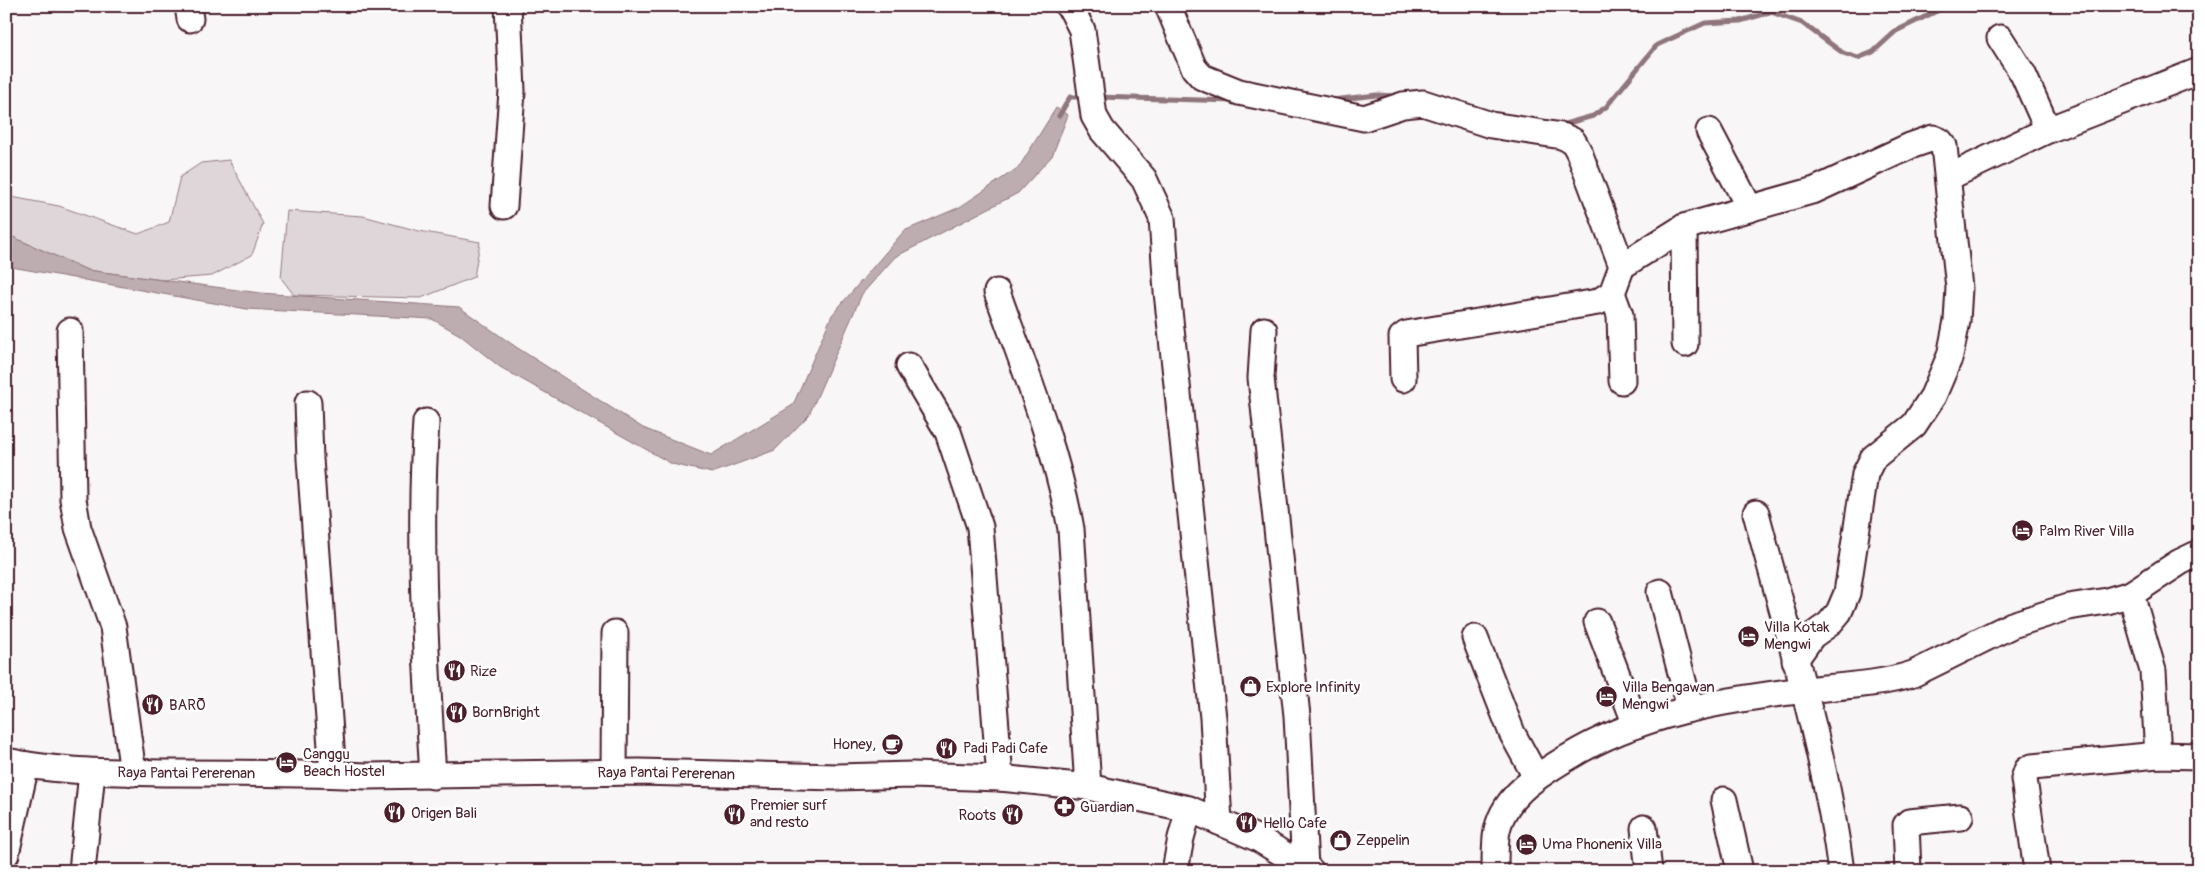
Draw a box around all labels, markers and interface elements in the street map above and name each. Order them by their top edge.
hotel icon: Palm River Villa [2011,519,2035,543]
place label: Palm River Villa [2039,522,2134,541]
place label: Villa Kotak Mengwi [1764,618,1830,654]
hotel icon: Villa Kotak Mengwi [1736,624,1760,648]
restaurant icon: Rize [442,659,466,683]
place label: Rize [470,662,497,681]
shop icon: Explore Infinity [1238,675,1262,699]
place label: Explore Infinity [1266,678,1361,697]
place label: Villa Bengawan Mengwi [1622,678,1715,714]
hotel icon: Villa Bengawan Mengwi [1594,684,1618,708]
restaurant icon: BARŌ [141,693,165,717]
place label: BARŌ [169,696,206,715]
restaurant icon: BornBright [444,700,468,724]
place label: BornBright [472,703,541,722]
cafe icon: Honey, [880,732,904,756]
place label: Honey, [832,735,876,754]
restaurant icon: Padi Padi Cafe [935,736,959,760]
place label: Padi Padi Cafe [963,739,1048,758]
place label: Canggu Beach Hostel [303,745,385,781]
hotel icon: Canggu Beach Hostel [275,751,299,775]
street label: Raya Pantai Pererenan [117,763,255,783]
street label: Raya Pantai Pererenan [597,763,735,784]
pharmacy icon: Guardian [1052,795,1076,819]
place label: Premier surf and resto [750,796,828,832]
place label: Guardian [1080,798,1135,817]
restaurant icon: Origen Bali [383,801,407,825]
restaurant icon: Premier surf and resto [722,802,746,826]
restaurant icon: Roots [1000,803,1024,827]
place label: Origen Bali [411,804,477,823]
place label: Roots [958,806,996,825]
restaurant icon: Hello Cafe [1235,811,1259,835]
place label: Hello Cafe [1263,814,1327,833]
shop icon: Zeppelin [1328,828,1352,852]
place label: Zeppelin [1356,831,1410,850]
hotel icon: Uma Phonenix Villa [1514,832,1538,856]
place label: Uma Phonenix Villa [1542,835,1662,854]

